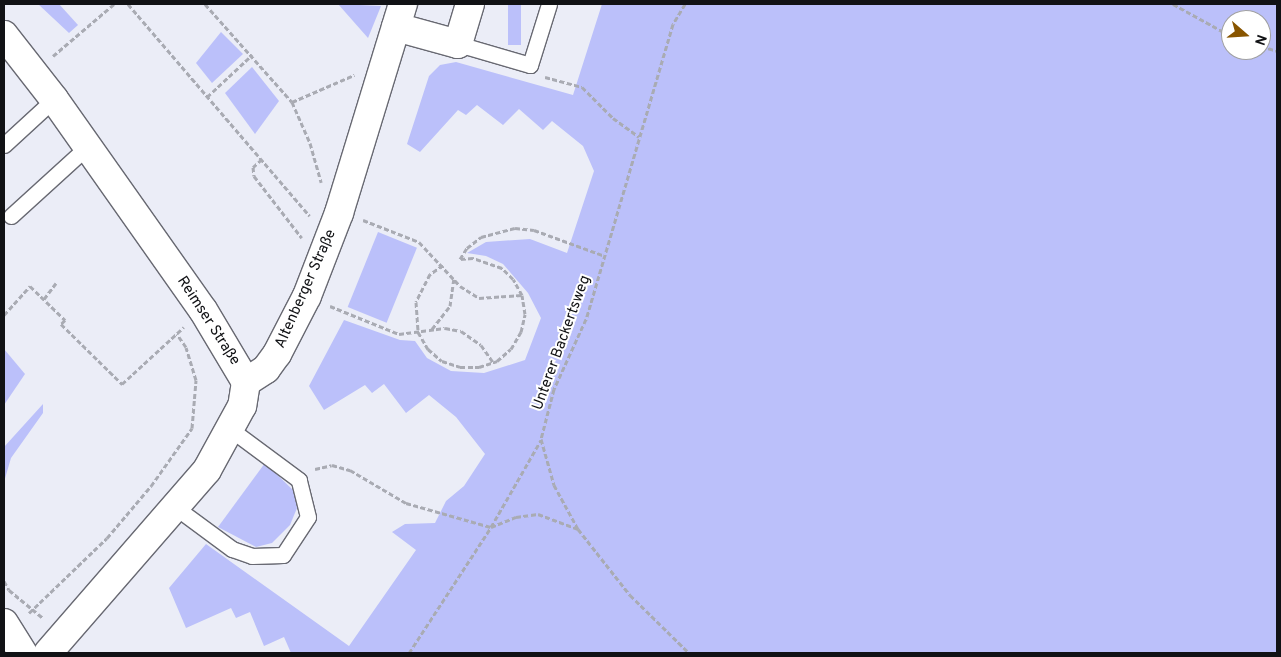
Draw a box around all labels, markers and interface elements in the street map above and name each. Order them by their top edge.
north arrow [1221,10,1271,60]
text: N [1250,32,1269,47]
street label: Altenberger Straße [272,227,340,351]
street label: Reimser Straße [173,273,243,369]
street label: Unterer Backertsweg [529,273,595,413]

